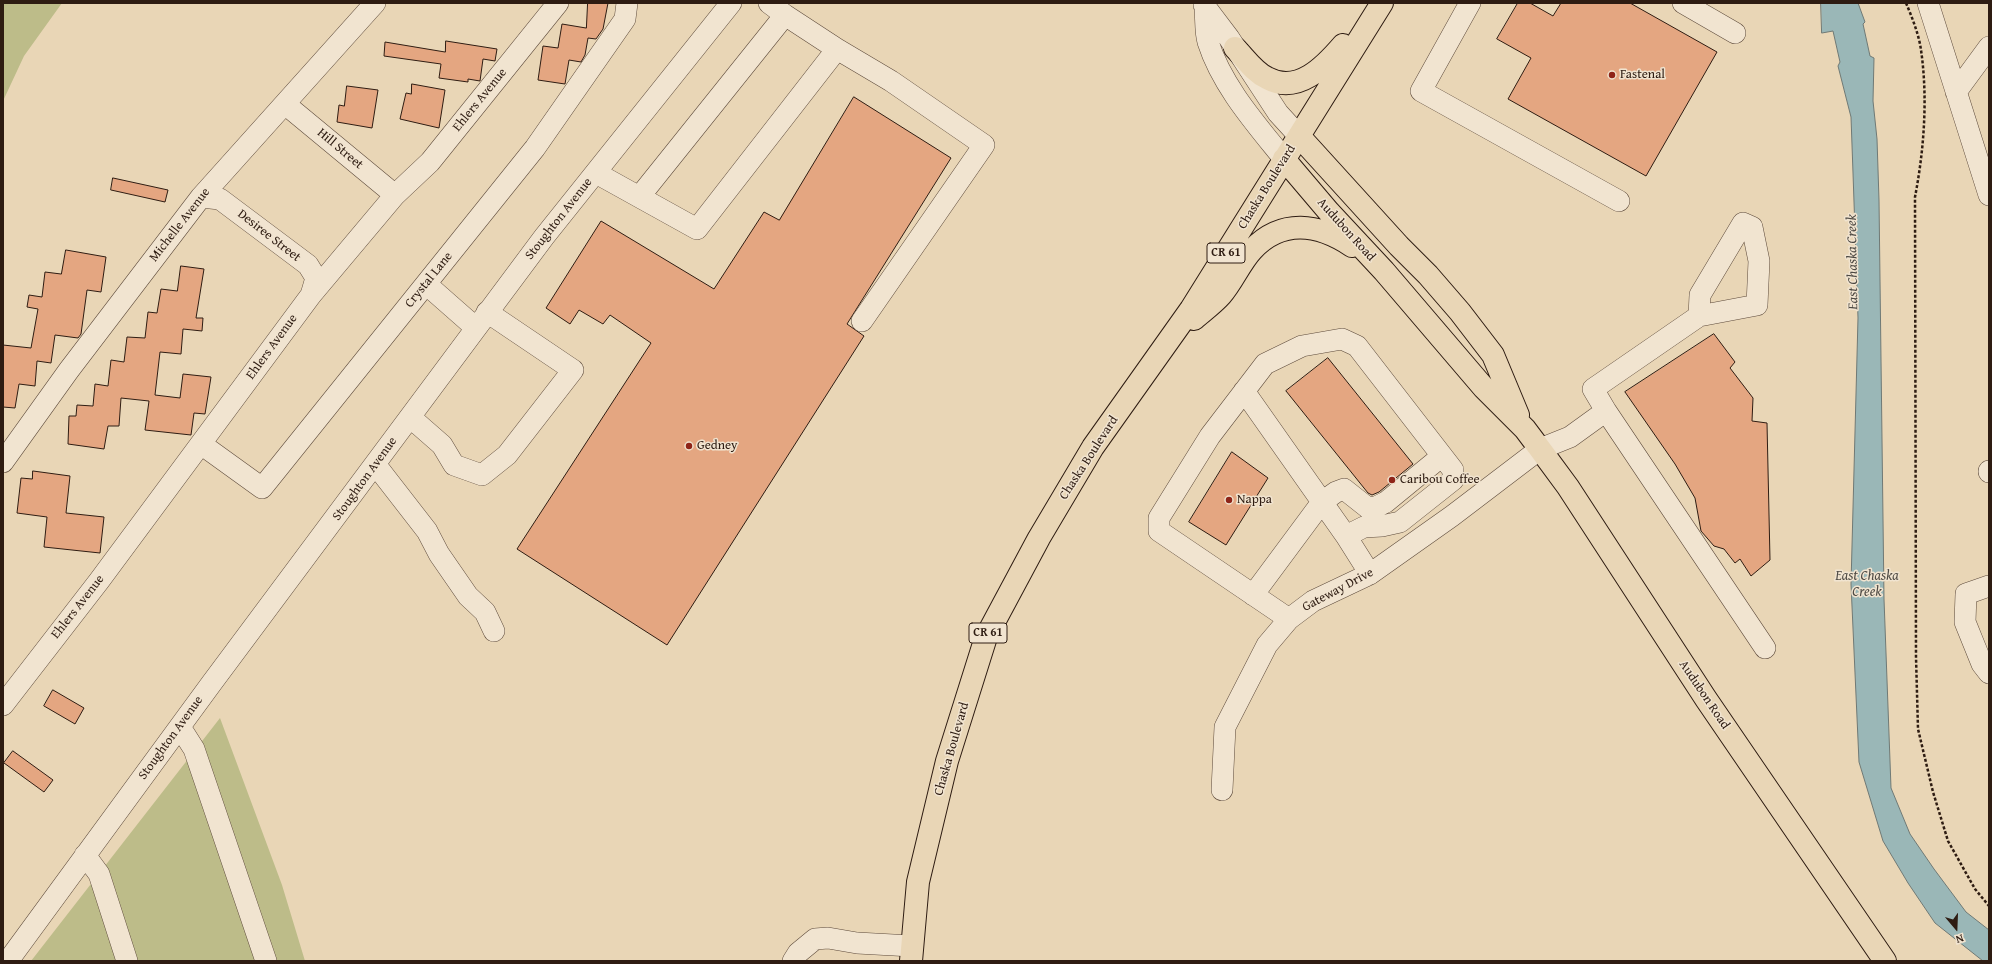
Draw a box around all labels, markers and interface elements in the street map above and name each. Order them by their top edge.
street label: Ehlers Avenue [450,65,510,135]
place label: Fastenal [1620,67,1665,83]
marker: Fastenal [1607,70,1617,80]
street label: Hill Street [314,125,366,173]
street label: Chaska Boulevard [1235,142,1299,232]
street label: Stoughton Avenue [522,175,596,263]
street label: Michelle Avenue [146,185,214,265]
street label: Audubon Road [1314,195,1378,265]
street label: Desiree Street [234,206,304,266]
water label: East Chaska Creek [1844,214,1862,310]
road number: CR 61 [1207,243,1245,263]
street label: Crystal Lane [402,249,456,311]
street label: Ehlers Avenue [243,311,301,383]
street label: Chaska Boulevard [1056,413,1122,503]
street label: Stoughton Avenue [329,434,401,524]
place label: Gedney [697,438,738,454]
marker: Gedney [684,441,694,451]
place label: Caribou Coffee [1400,472,1480,488]
marker: Caribou Coffee [1387,475,1397,485]
place label: Nappa [1237,492,1272,508]
marker: Nappa [1224,495,1234,505]
street label: Gateway Drive [1300,565,1376,615]
water label: East Chaska Creek [1835,568,1899,600]
street label: Ehlers Avenue [48,572,108,642]
road number: CR 61 [969,623,1007,643]
street label: Audubon Road [1675,658,1733,732]
street label: Stoughton Avenue [135,693,207,783]
street label: Chaska Boulevard [931,700,973,798]
north arrow [1936,908,1976,948]
text: N [1954,931,1966,948]

